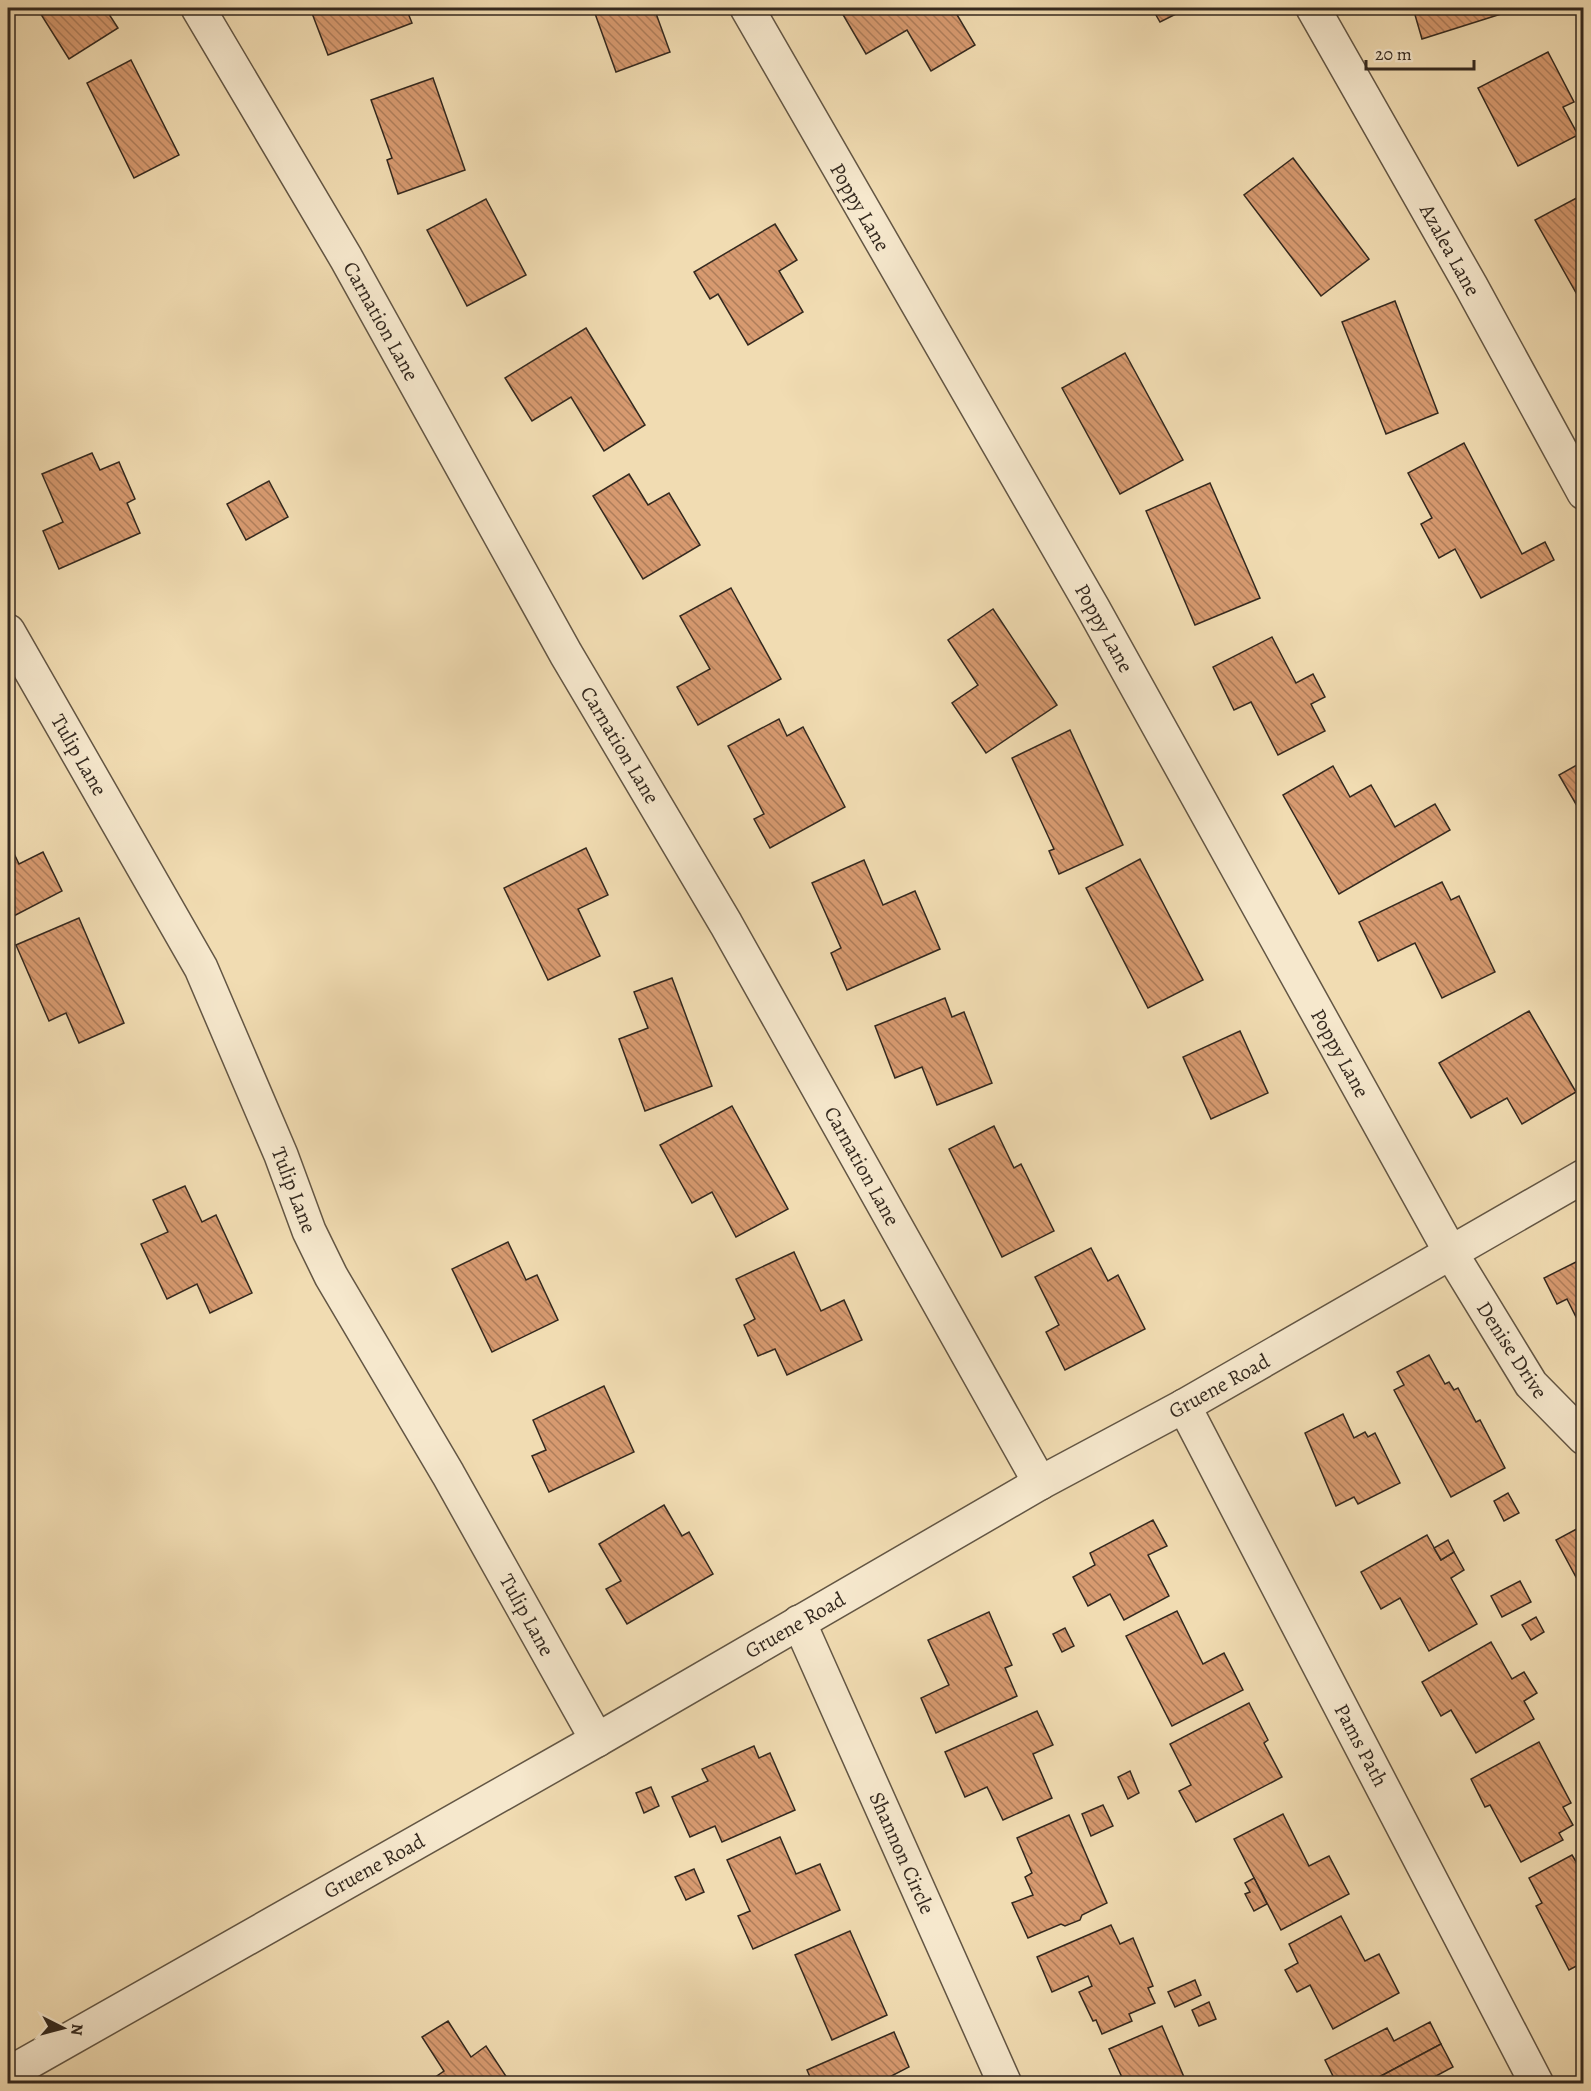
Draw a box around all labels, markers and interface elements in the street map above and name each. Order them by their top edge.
scale bar [1366,33,1474,71]
text: 20 m [1375,42,1412,66]
street label: Poppy Lane [823,158,897,256]
street label: Azalea Lane [1413,198,1487,301]
street label: Carnation Lane [337,256,425,386]
street label: Poppy Lane [1068,578,1140,678]
street label: Carnation Lane [574,681,666,809]
street label: Tulip Lane [44,709,114,801]
street label: Poppy Lane [1304,1003,1376,1103]
street label: Carnation Lane [818,1101,906,1231]
street label: Tulip Lane [265,1143,323,1237]
street label: Denise Drive [1470,1296,1554,1404]
street label: Gruene Road [1164,1346,1275,1425]
street label: Tulip Lane [493,1569,561,1661]
street label: Gruene Road [740,1585,851,1665]
street label: Pams Path [1327,1699,1395,1791]
street label: Shannon Circle [863,1787,941,1919]
street label: Gruene Road [319,1826,430,1905]
north arrow [33,1998,93,2058]
text: N [65,2023,88,2037]

